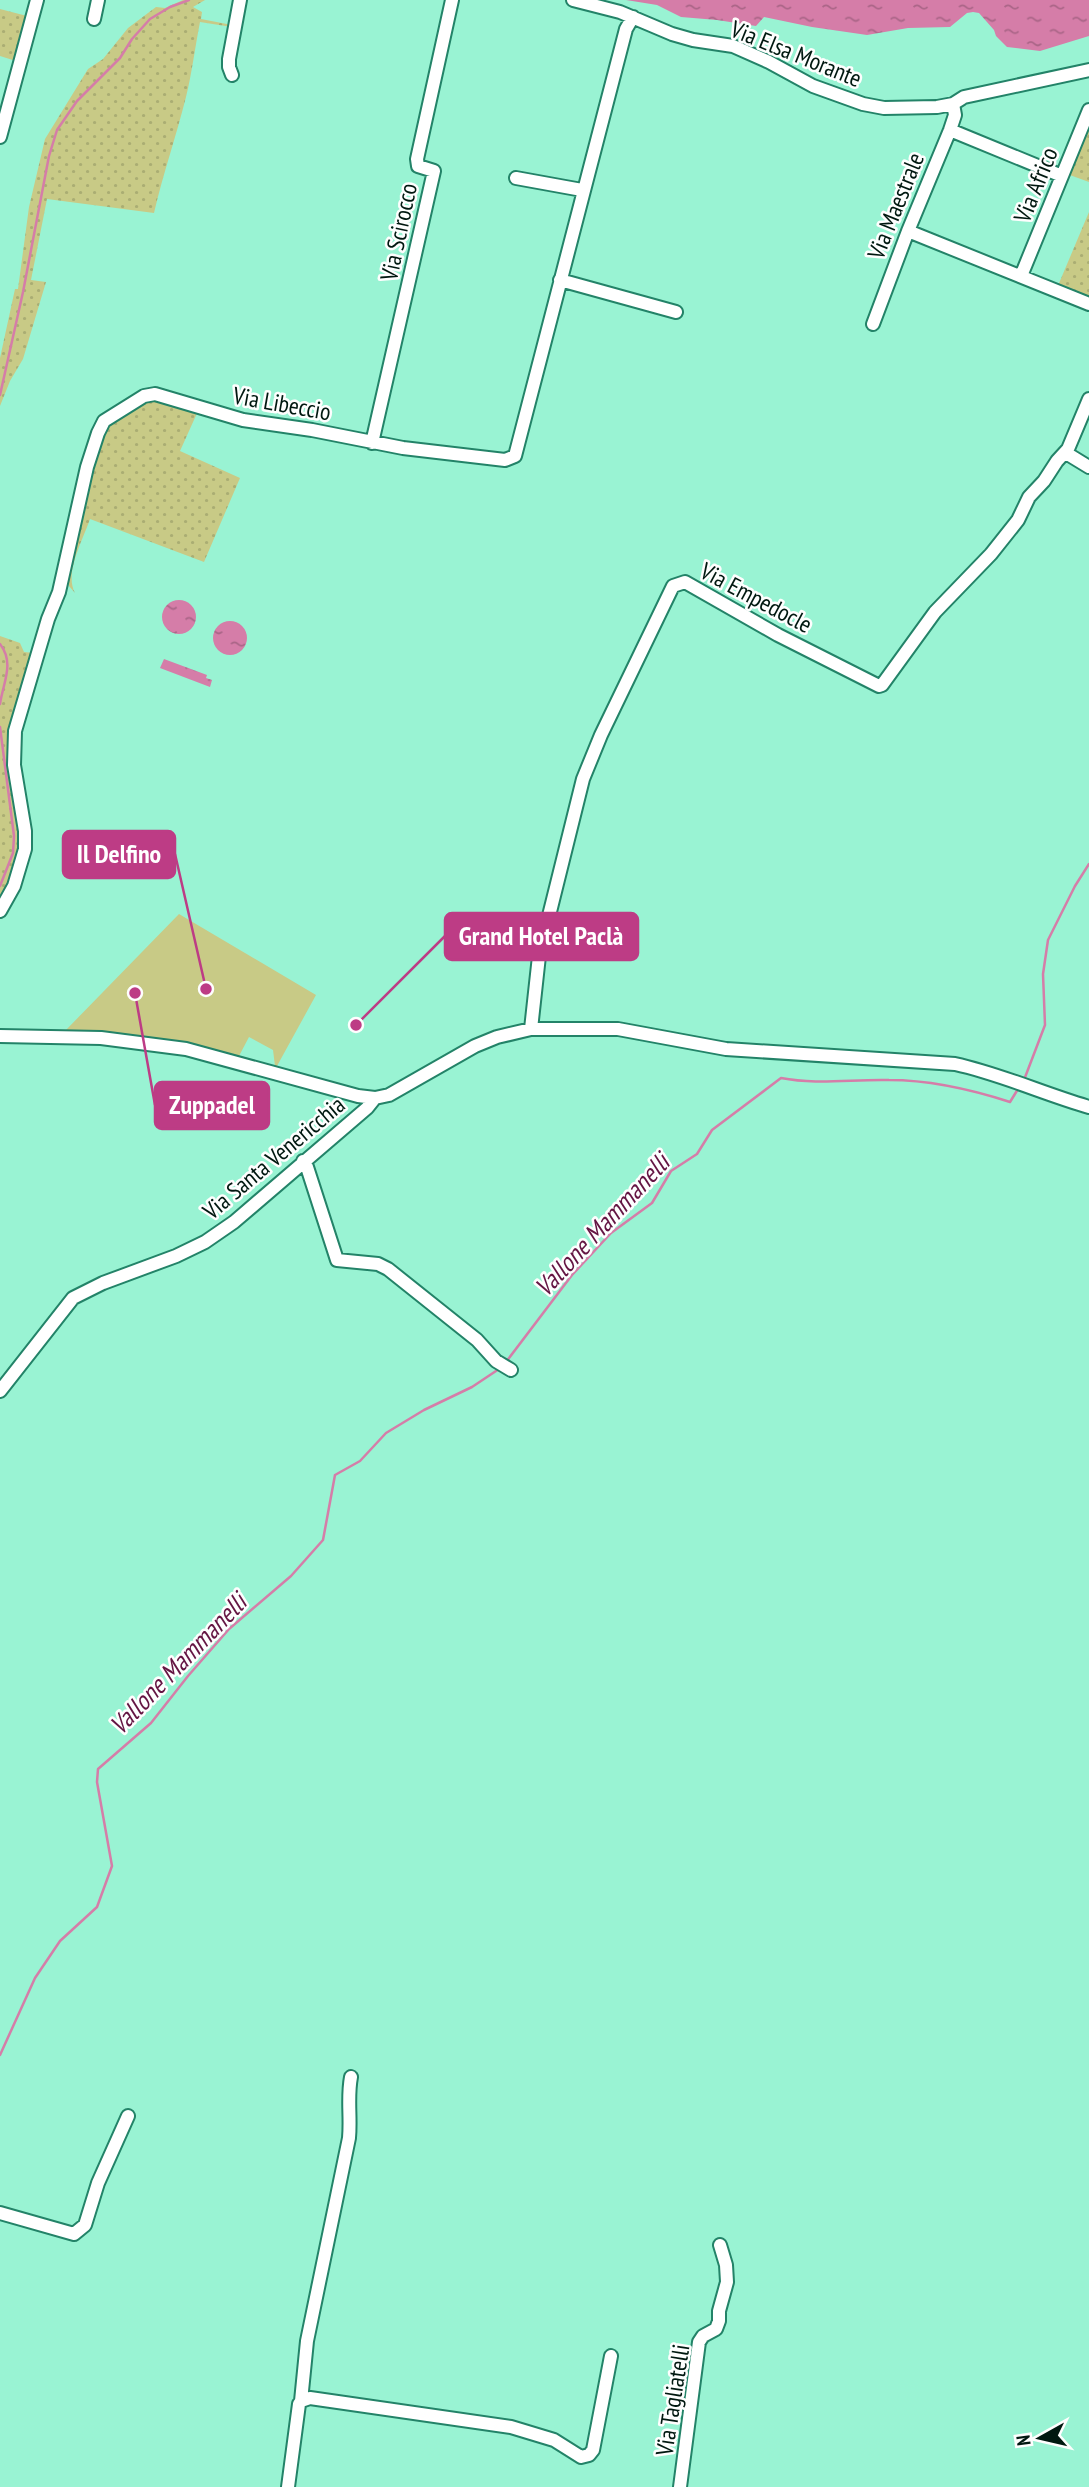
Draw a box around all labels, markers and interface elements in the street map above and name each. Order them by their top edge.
street label: Via Elsa Morante [725,13,866,94]
street label: Via Africo [1006,143,1065,228]
street label: Via Maestrale [860,148,931,265]
street label: Via Scirocco [373,180,424,284]
street label: Via Libeccio [230,380,333,427]
street label: Via Empedocle [694,555,817,640]
callout: Il Delfino [63,831,175,878]
text: Il Delfino [77,837,161,870]
callout: Grand Hotel Paclà [445,913,638,960]
text: Grand Hotel Paclà [459,919,623,952]
callout: Zuppadel [155,1082,269,1129]
text: Zuppadel [169,1088,256,1121]
street label: Via Santa Venericchia [195,1089,351,1227]
water label: Vallone Mammanelli [527,1144,679,1303]
water label: Vallone Mammanelli [102,1584,256,1741]
street label: Via Tagliatelli [648,2342,697,2459]
north arrow [1005,2403,1075,2473]
text: N [1011,2434,1036,2447]

